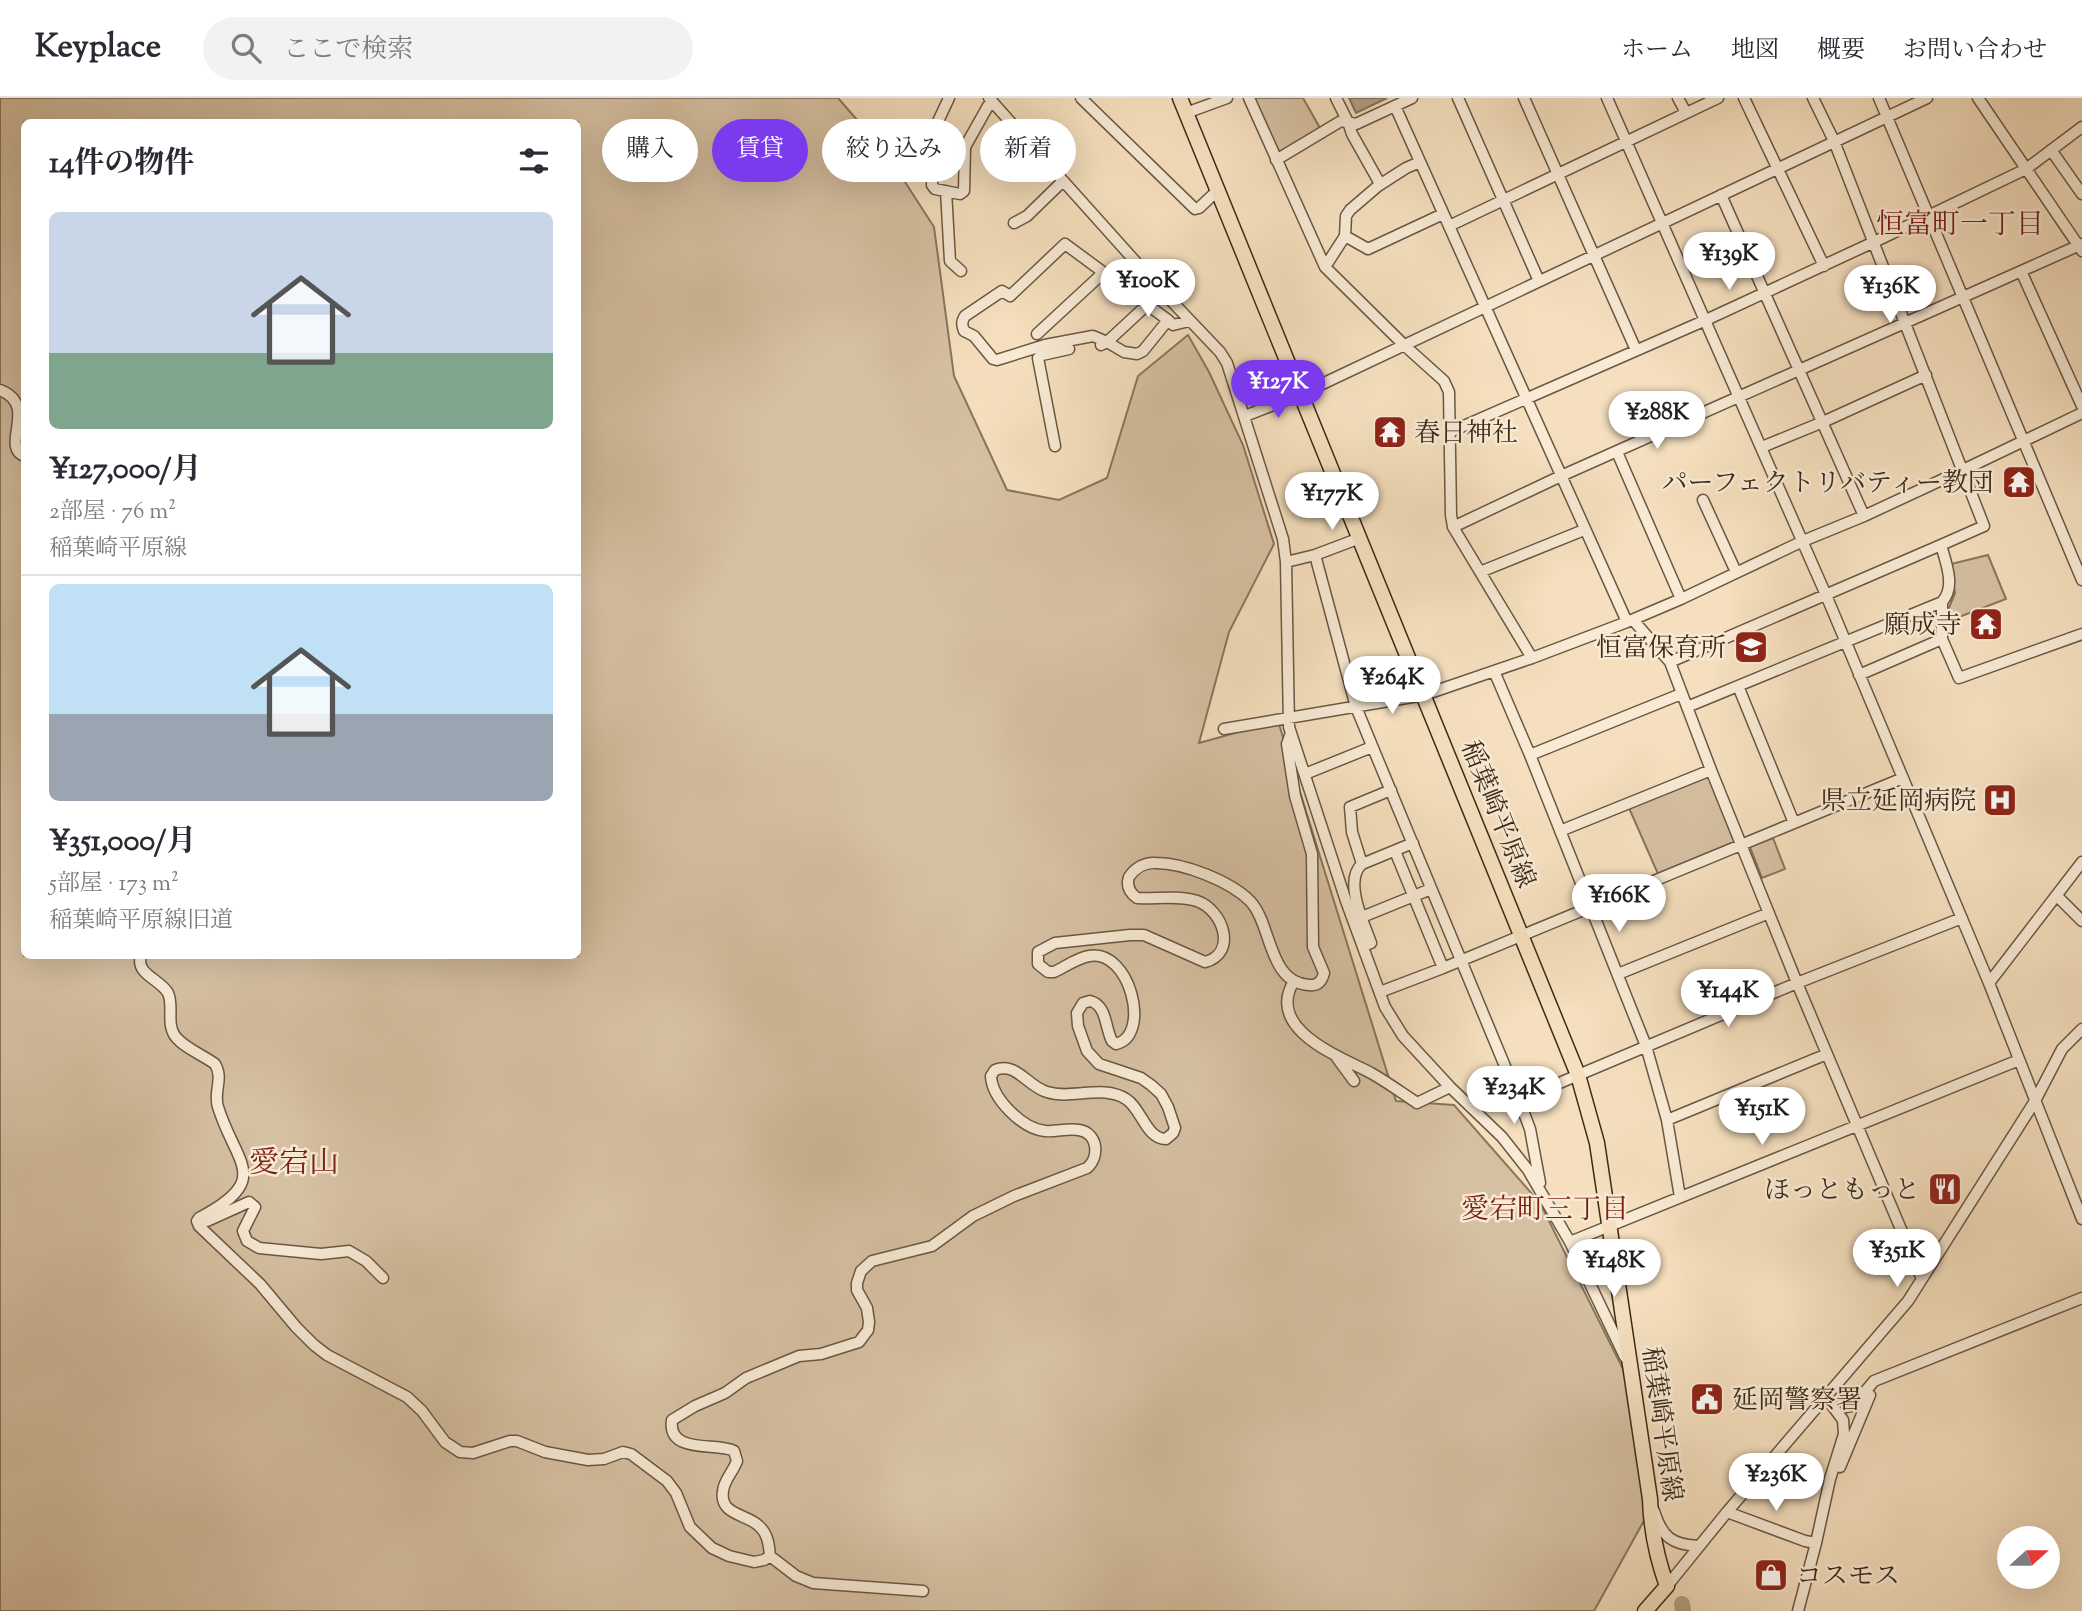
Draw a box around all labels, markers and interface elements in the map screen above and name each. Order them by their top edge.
search box [203,17,693,80]
text: Keyplace [35,24,161,72]
icon: search [227,29,265,67]
text: ここで検索 [283,32,413,69]
text: ホーム [1621,34,1693,68]
text: 地図 [1731,34,1779,68]
text: 概要 [1817,34,1865,68]
text: お問い合わせ [1903,34,2047,68]
chip: 購入 [602,119,698,182]
chip: 賃貸 [712,119,808,182]
chip: 絞り込み [822,119,966,182]
chip: 新着 [980,119,1076,182]
icon: filters [515,142,553,180]
text: 14件の物件 [49,143,194,186]
district label: 恒富町一丁目 [1876,206,2044,246]
pin: ¥139K [1680,232,1778,292]
text: ¥139K [1699,238,1759,271]
icon: home [238,257,364,383]
pin: ¥100K [1099,260,1197,319]
text: ¥100K [1116,265,1180,298]
pin: ¥136K [1841,266,1939,325]
text: ¥136K [1860,271,1920,304]
pin: ¥127K [1229,360,1327,420]
text: ¥127K [1247,366,1309,399]
pin: ¥288K [1608,392,1706,451]
text: ¥288K [1625,397,1690,430]
temple icon: 春日神社 [1371,413,1409,451]
place label: 春日神社 [1414,416,1518,453]
text: ¥127,000/月 [49,449,201,492]
temple icon: パーフェクトリバティー教団 [2000,463,2038,501]
place label: パーフェクトリバティー教団 [1661,466,1994,503]
pin: ¥177K [1283,472,1381,532]
text: ¥177K [1301,478,1363,511]
text: 2部屋 · 76 m² [49,496,176,529]
text: 稲葉崎平原線 [49,533,187,566]
temple icon: 願成寺 [1967,605,2005,643]
place label: 願成寺 [1884,608,1962,645]
school or university icon: 恒富保育所 [1732,628,1770,666]
icon: home [238,629,364,755]
place label: 恒富保育所 [1596,631,1726,668]
pin: ¥264K [1343,656,1441,716]
text: ¥264K [1360,662,1424,695]
street label: 稲葉崎平原線 [1450,736,1543,894]
hospital icon: 県立延岡病院 [1981,781,2019,819]
place label: 県立延岡病院 [1820,784,1976,821]
text: ¥351,000/月 [49,821,196,864]
text: 5部屋 · 173 m² [49,868,179,901]
pin: ¥166K [1570,874,1668,934]
text: ¥166K [1588,880,1650,913]
text: 稲葉崎平原線旧道 [49,905,233,938]
pin: ¥144K [1679,970,1777,1029]
text: ¥144K [1697,975,1759,1008]
pin: ¥234K [1465,1066,1563,1126]
text: ¥234K [1483,1072,1545,1105]
pin: ¥151K [1713,1088,1811,1147]
text: ¥151K [1735,1093,1789,1126]
district label: 愛宕山 [249,1143,339,1186]
restaurant icon: ほっともっと [1926,1170,1964,1208]
place label: ほっともっと [1764,1173,1920,1210]
district label: 愛宕町三丁目 [1461,1191,1629,1231]
pin: ¥351K [1848,1230,1946,1289]
text: ¥351K [1869,1235,1925,1268]
pin: ¥148K [1565,1240,1663,1299]
text: ¥148K [1583,1245,1645,1278]
street label: 稲葉崎平原線 [1631,1345,1690,1504]
public building icon: 延岡警察署 [1688,1380,1726,1418]
place label: 延岡警察署 [1732,1383,1862,1420]
pin: ¥236K [1727,1454,1825,1513]
text: ¥236K [1745,1459,1807,1492]
north arrow [1997,1526,2060,1589]
map controls [1997,1526,2060,1589]
shop icon: コスモス [1752,1556,1790,1594]
place label: コスモス [1796,1559,1900,1596]

